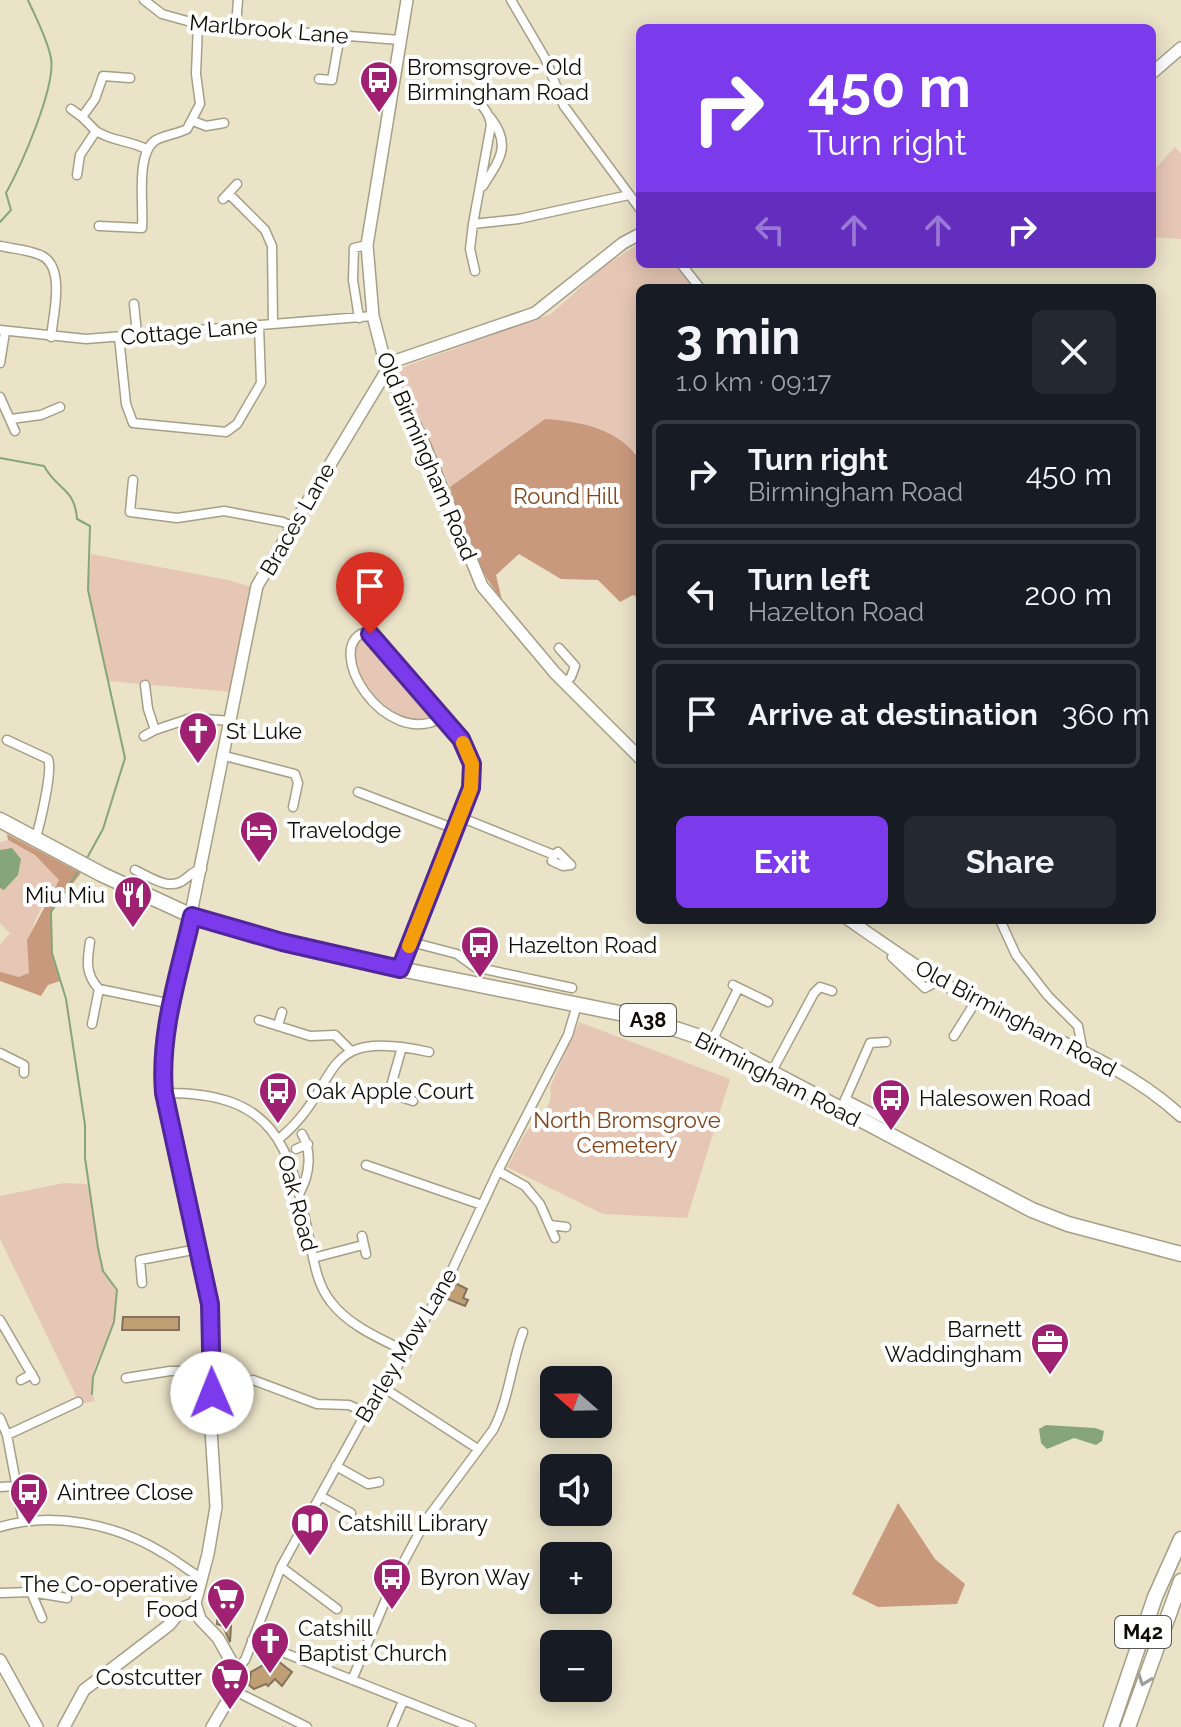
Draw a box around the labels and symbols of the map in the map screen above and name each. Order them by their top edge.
street label: Marlbrook Lane [188,9,350,49]
place label: Bromsgrove- Old Birmingham Road [407,54,589,105]
bus stop icon: Bromsgrove- Old Birmingham Road [358,59,400,114]
street label: Cottage Lane [119,312,259,350]
street label: Old Birmingham Road [371,348,483,564]
street label: Braces Lane [254,458,340,580]
park label: Round Hill [513,483,619,509]
pin [336,552,404,634]
church icon: St Luke [177,710,219,765]
place label: St Luke [226,718,302,744]
hotel icon: Travelodge [238,809,280,864]
place label: Travelodge [287,817,401,843]
restaurant icon: Miu Miu [112,874,154,929]
place label: Miu Miu [25,882,105,908]
bus stop icon: Hazelton Road [459,924,501,979]
place label: Hazelton Road [508,932,657,958]
street label: Old Birmingham Road [911,954,1121,1082]
road number: A38 [620,1004,676,1036]
street label: Birmingham Road [691,1026,865,1132]
bus stop icon: Oak Apple Court [257,1070,299,1125]
bus stop icon: Halesowen Road [870,1077,912,1132]
place label: Oak Apple Court [306,1078,475,1104]
place label: Halesowen Road [919,1085,1091,1111]
park label: North Bromsgrove Cemetery [533,1107,721,1158]
street label: Oak Road [273,1152,323,1254]
street label: Barley Mow Lane [350,1263,462,1427]
place label: Barnett Waddingham [885,1316,1023,1367]
office icon: Barnett Waddingham [1029,1321,1071,1376]
position arrow [170,1351,254,1435]
north arrow [540,1366,612,1438]
bus stop icon: Aintree Close [8,1471,50,1526]
place label: Aintree Close [57,1479,193,1505]
library icon: Catshill Library [289,1502,331,1557]
place label: Catshill Library [338,1510,488,1536]
bus stop icon: Byron Way [371,1556,413,1611]
place label: Byron Way [420,1564,530,1590]
place label: The Co-operative Food [20,1571,198,1622]
supermarket icon: The Co-operative Food [205,1576,247,1631]
place label: Catshill Baptist Church [298,1615,447,1666]
road number: M42 [1115,1616,1171,1648]
church icon: Catshill Baptist Church [249,1620,291,1675]
supermarket icon: Costcutter [209,1656,251,1711]
place label: Costcutter [96,1664,202,1690]
one-way arrow [1137,1672,1153,1686]

